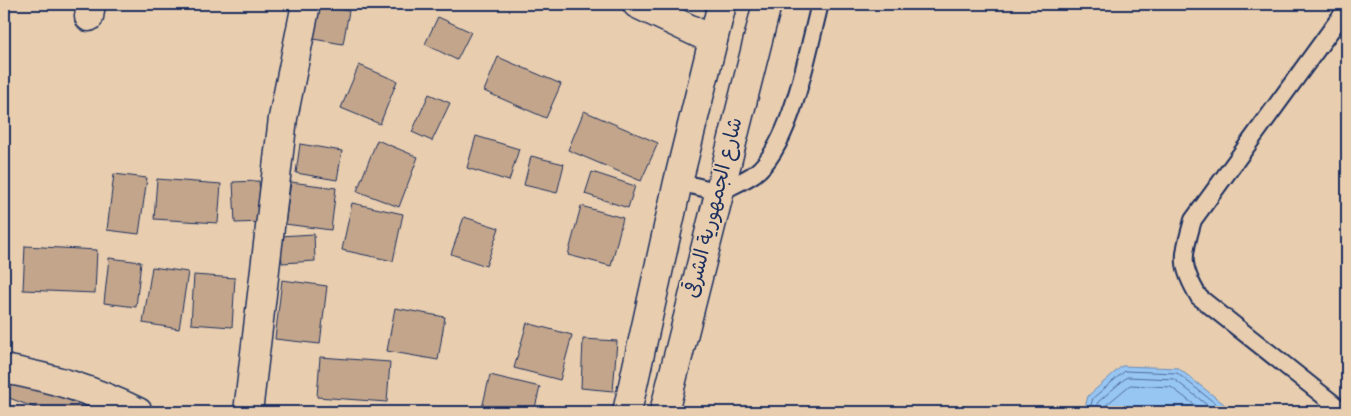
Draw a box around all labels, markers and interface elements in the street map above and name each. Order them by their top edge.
street label: شارع الجمهورية الشرقى [678,114,752,301]

